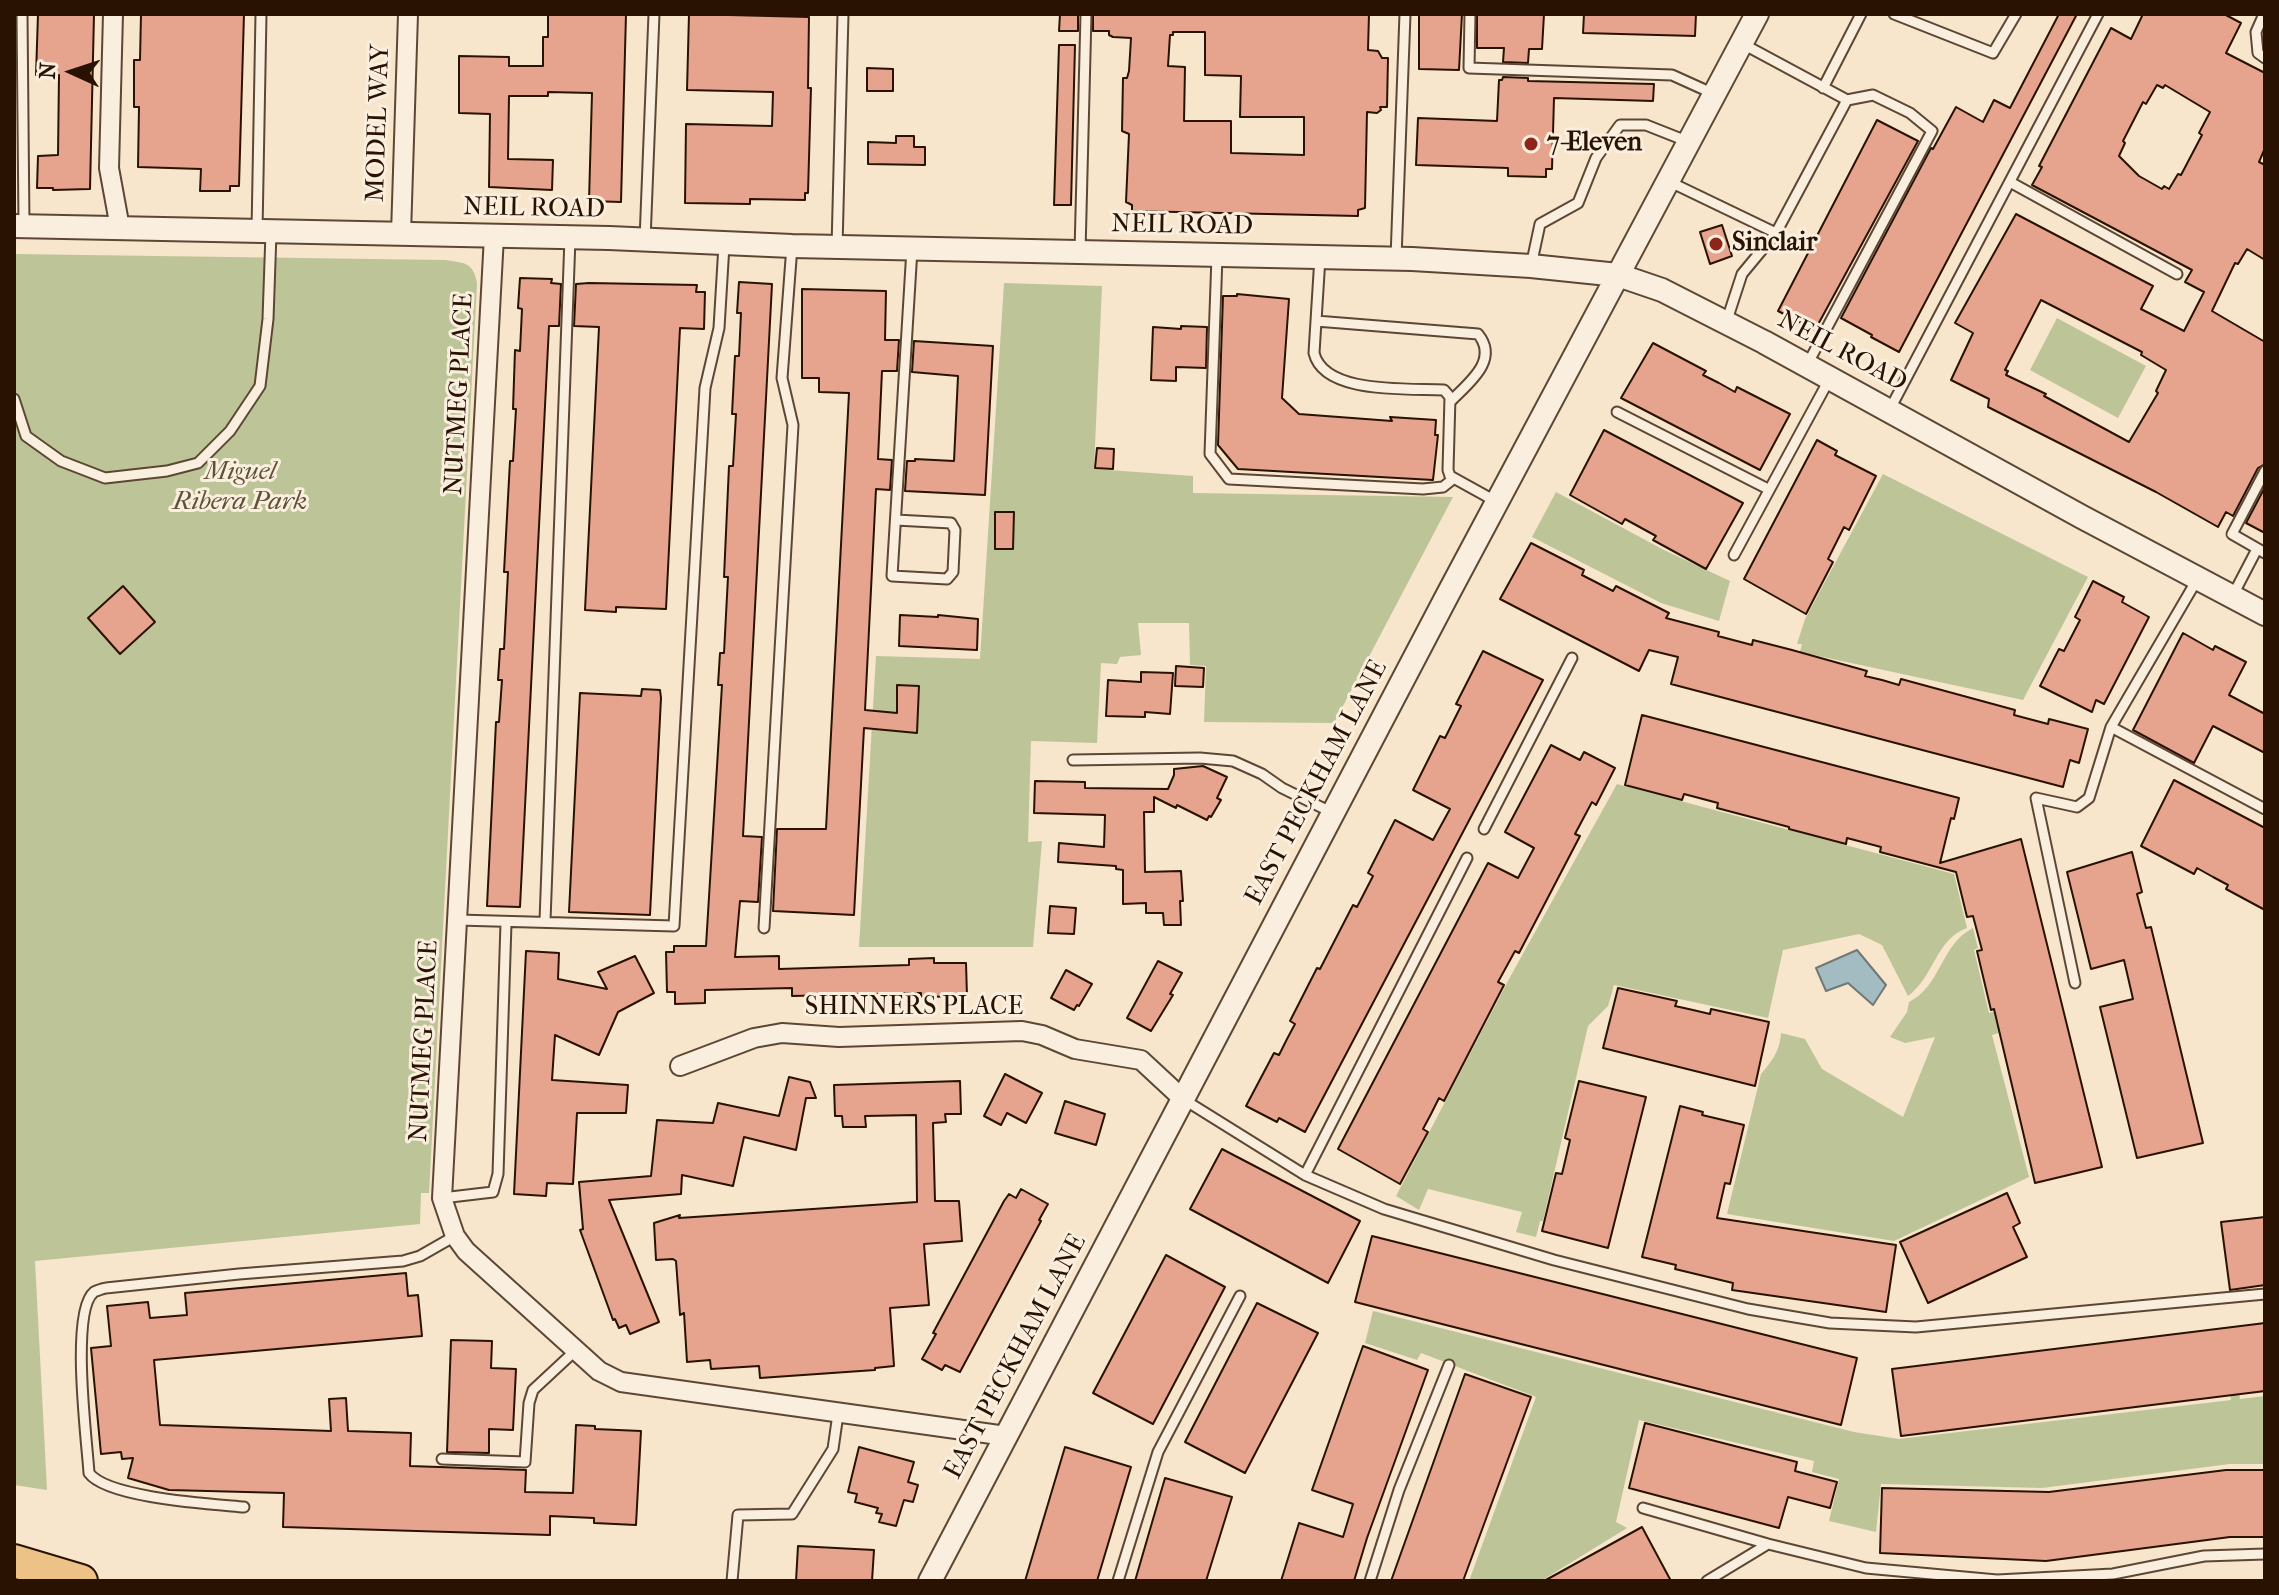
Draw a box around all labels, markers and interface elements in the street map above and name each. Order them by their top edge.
north arrow [32,32,112,112]
street label: MODEL WAY [361,44,397,202]
text: N [35,62,61,80]
place label: 7-Eleven [1547,128,1642,160]
marker: 7-Eleven [1522,135,1540,153]
street label: NEIL ROAD [463,192,605,226]
street label: NEIL ROAD [1111,209,1253,243]
place label: Sinclair [1732,228,1817,260]
marker: Sinclair [1707,235,1725,253]
street label: NUTMEG PLACE [439,292,481,496]
street label: NEIL ROAD [1772,305,1912,399]
park label: Miguel Ribera Park [173,457,307,518]
street label: EAST PECKHAM LANE [1239,655,1395,911]
street label: NUTMEG PLACE [404,939,446,1143]
street label: SHINNERS PLACE [805,992,1023,1024]
street label: EAST PECKHAM LANE [938,1229,1094,1485]

